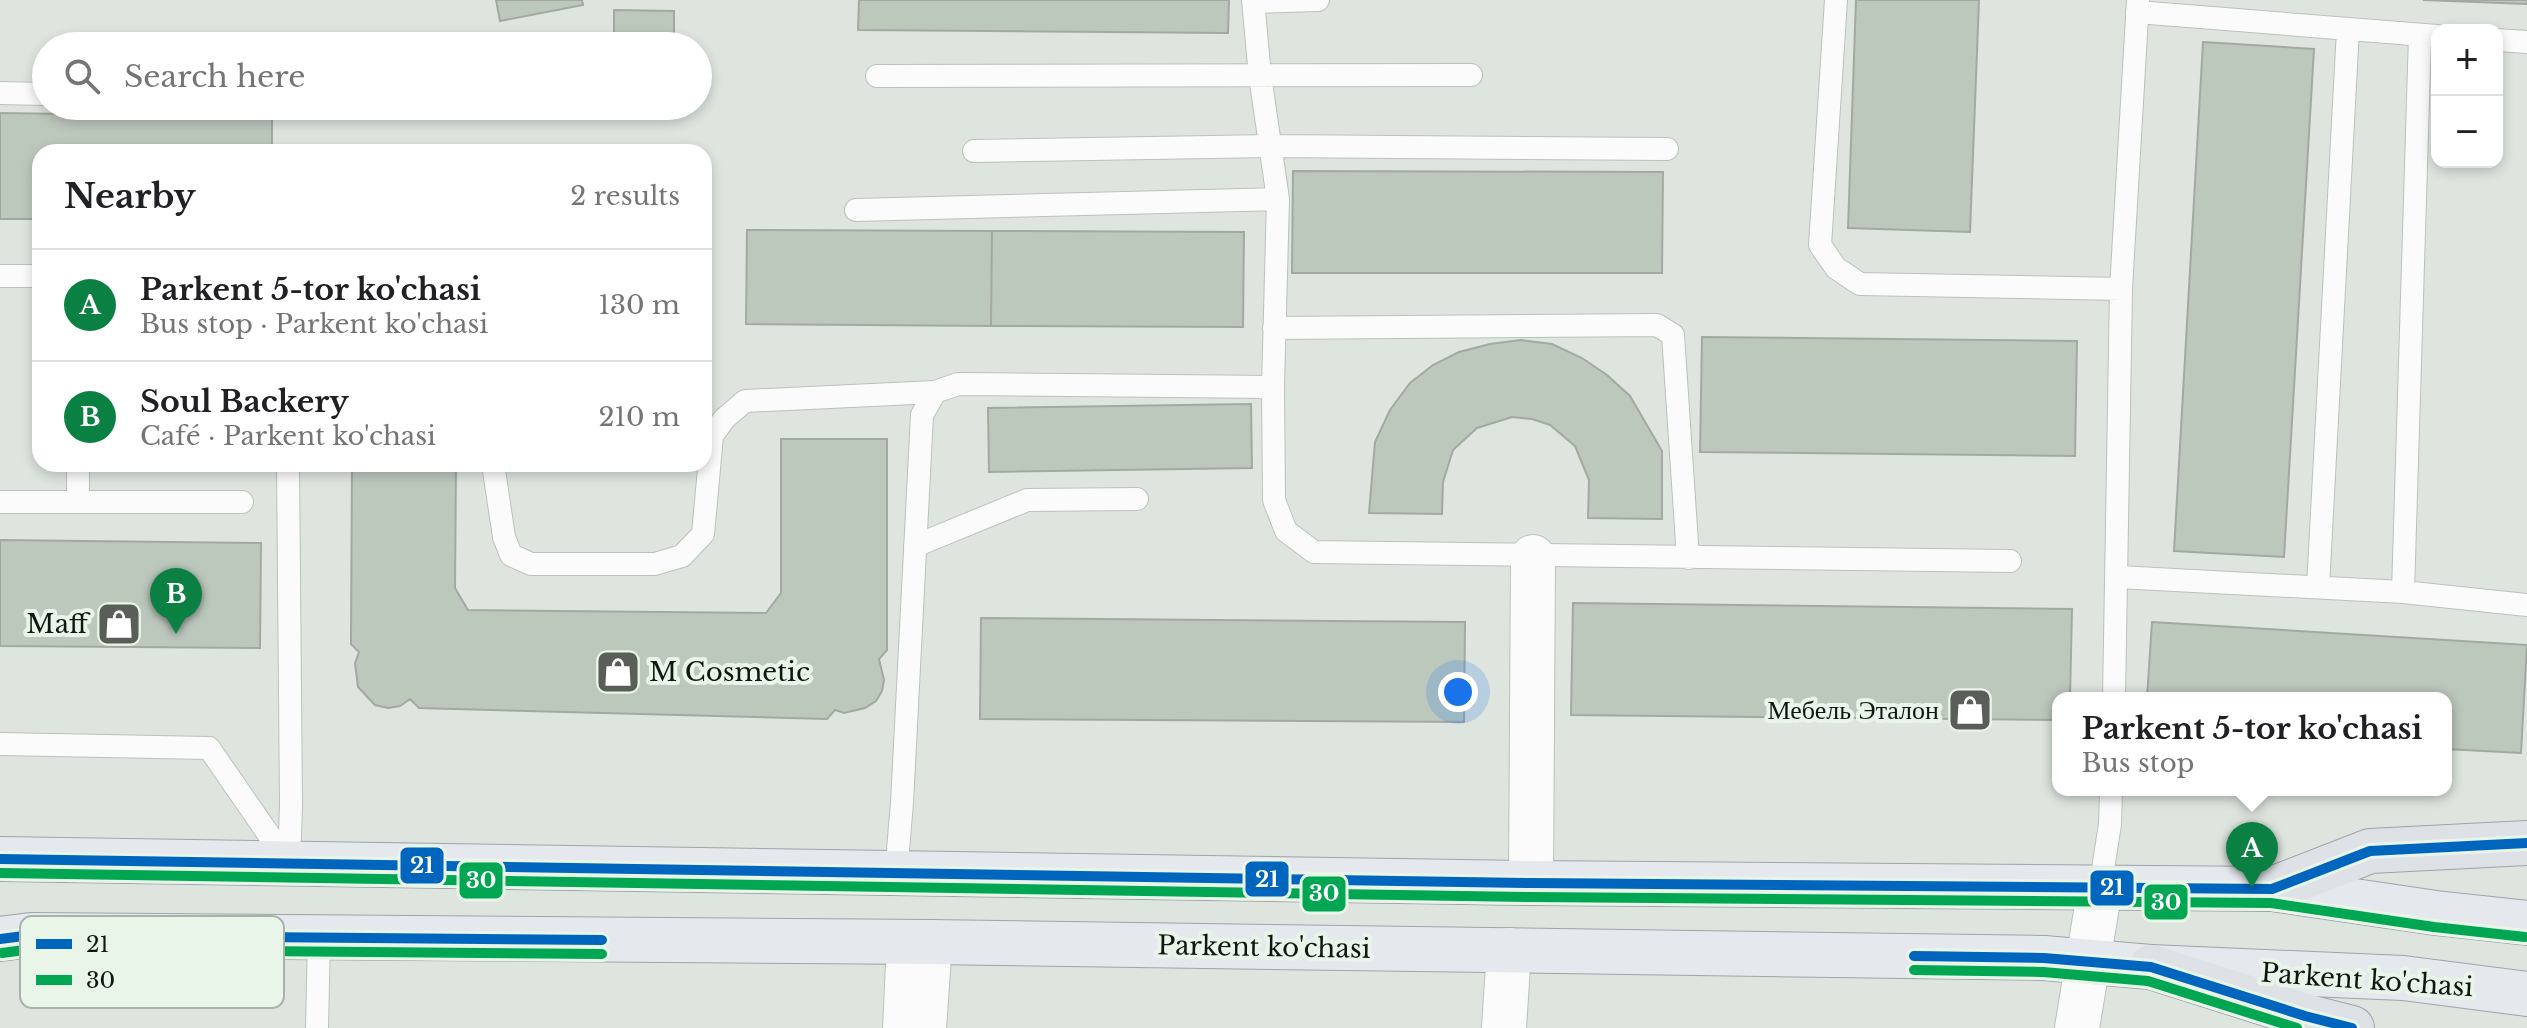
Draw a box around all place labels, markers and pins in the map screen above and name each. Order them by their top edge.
pin: B [150,568,202,634]
shop icon: Maff [95,600,143,648]
place label: Maff [26,608,91,640]
shop icon: M Cosmetic [594,648,642,696]
place label: M Cosmetic [649,656,810,688]
shop icon: Мебель Эталон [1946,686,1994,734]
place label: Мебель Эталон [1767,694,1939,726]
pin: A [2226,822,2278,888]

